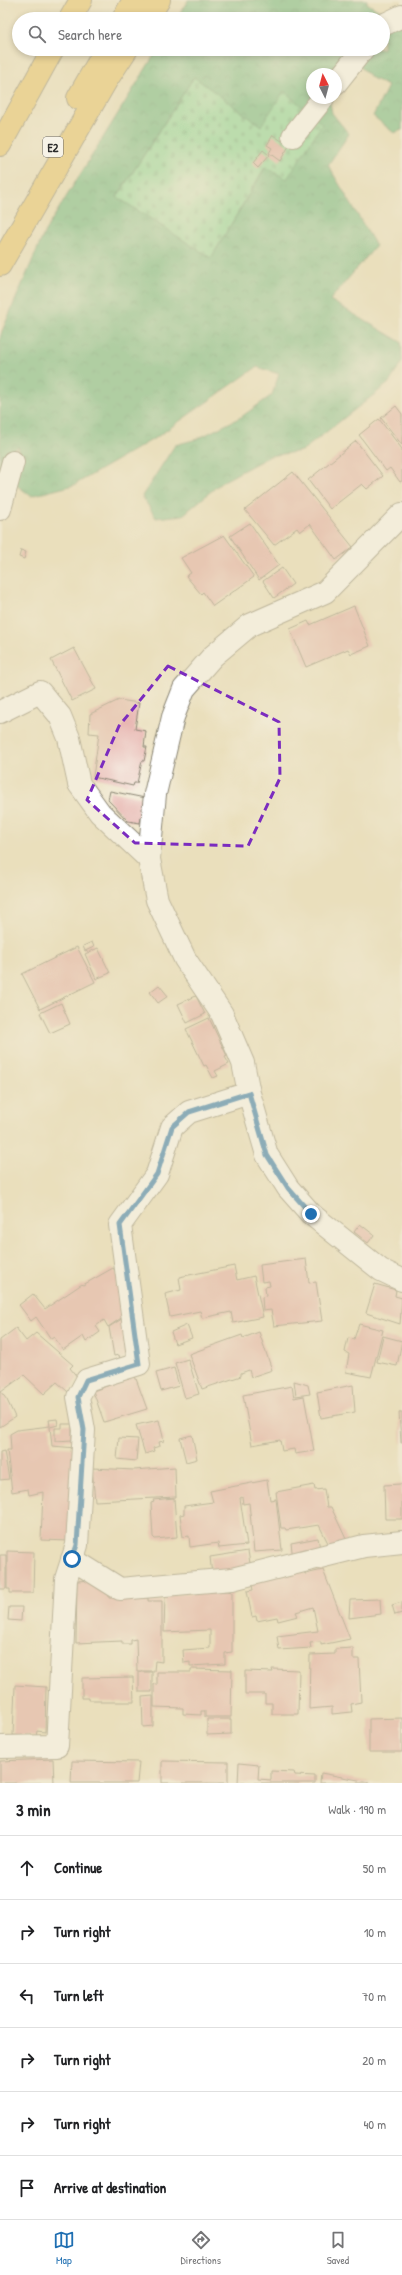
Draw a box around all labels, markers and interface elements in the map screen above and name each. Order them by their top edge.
search box [12,12,390,56]
icon: search [26,23,48,45]
text: Search here [58,24,122,45]
north arrow [306,68,342,104]
road number: E2 [43,137,63,157]
route end [302,1205,320,1223]
route start [63,1550,81,1568]
text: 3 min [16,1798,51,1821]
text: Walk · 190 m [328,1800,386,1818]
icon: ahead [16,1857,38,1879]
text: Continue [54,1857,102,1878]
text: 50 m [363,1859,386,1877]
icon: right [16,1921,38,1943]
text: Turn right [54,1921,110,1942]
text: 10 m [364,1923,386,1941]
icon: left [16,1985,38,2007]
text: Turn left [54,1985,104,2006]
text: 70 m [362,1987,386,2005]
icon: right [16,2049,38,2071]
text: Turn right [54,2049,110,2070]
text: 20 m [362,2051,386,2069]
icon: right [16,2113,38,2135]
text: Turn right [54,2113,110,2134]
text: 40 m [363,2115,386,2133]
icon: arrive [16,2177,38,2199]
text: Arrive at destination [54,2177,166,2198]
tab: Map [53,2229,75,2267]
tab: Directions [181,2229,221,2267]
tab: Saved [327,2229,349,2267]

